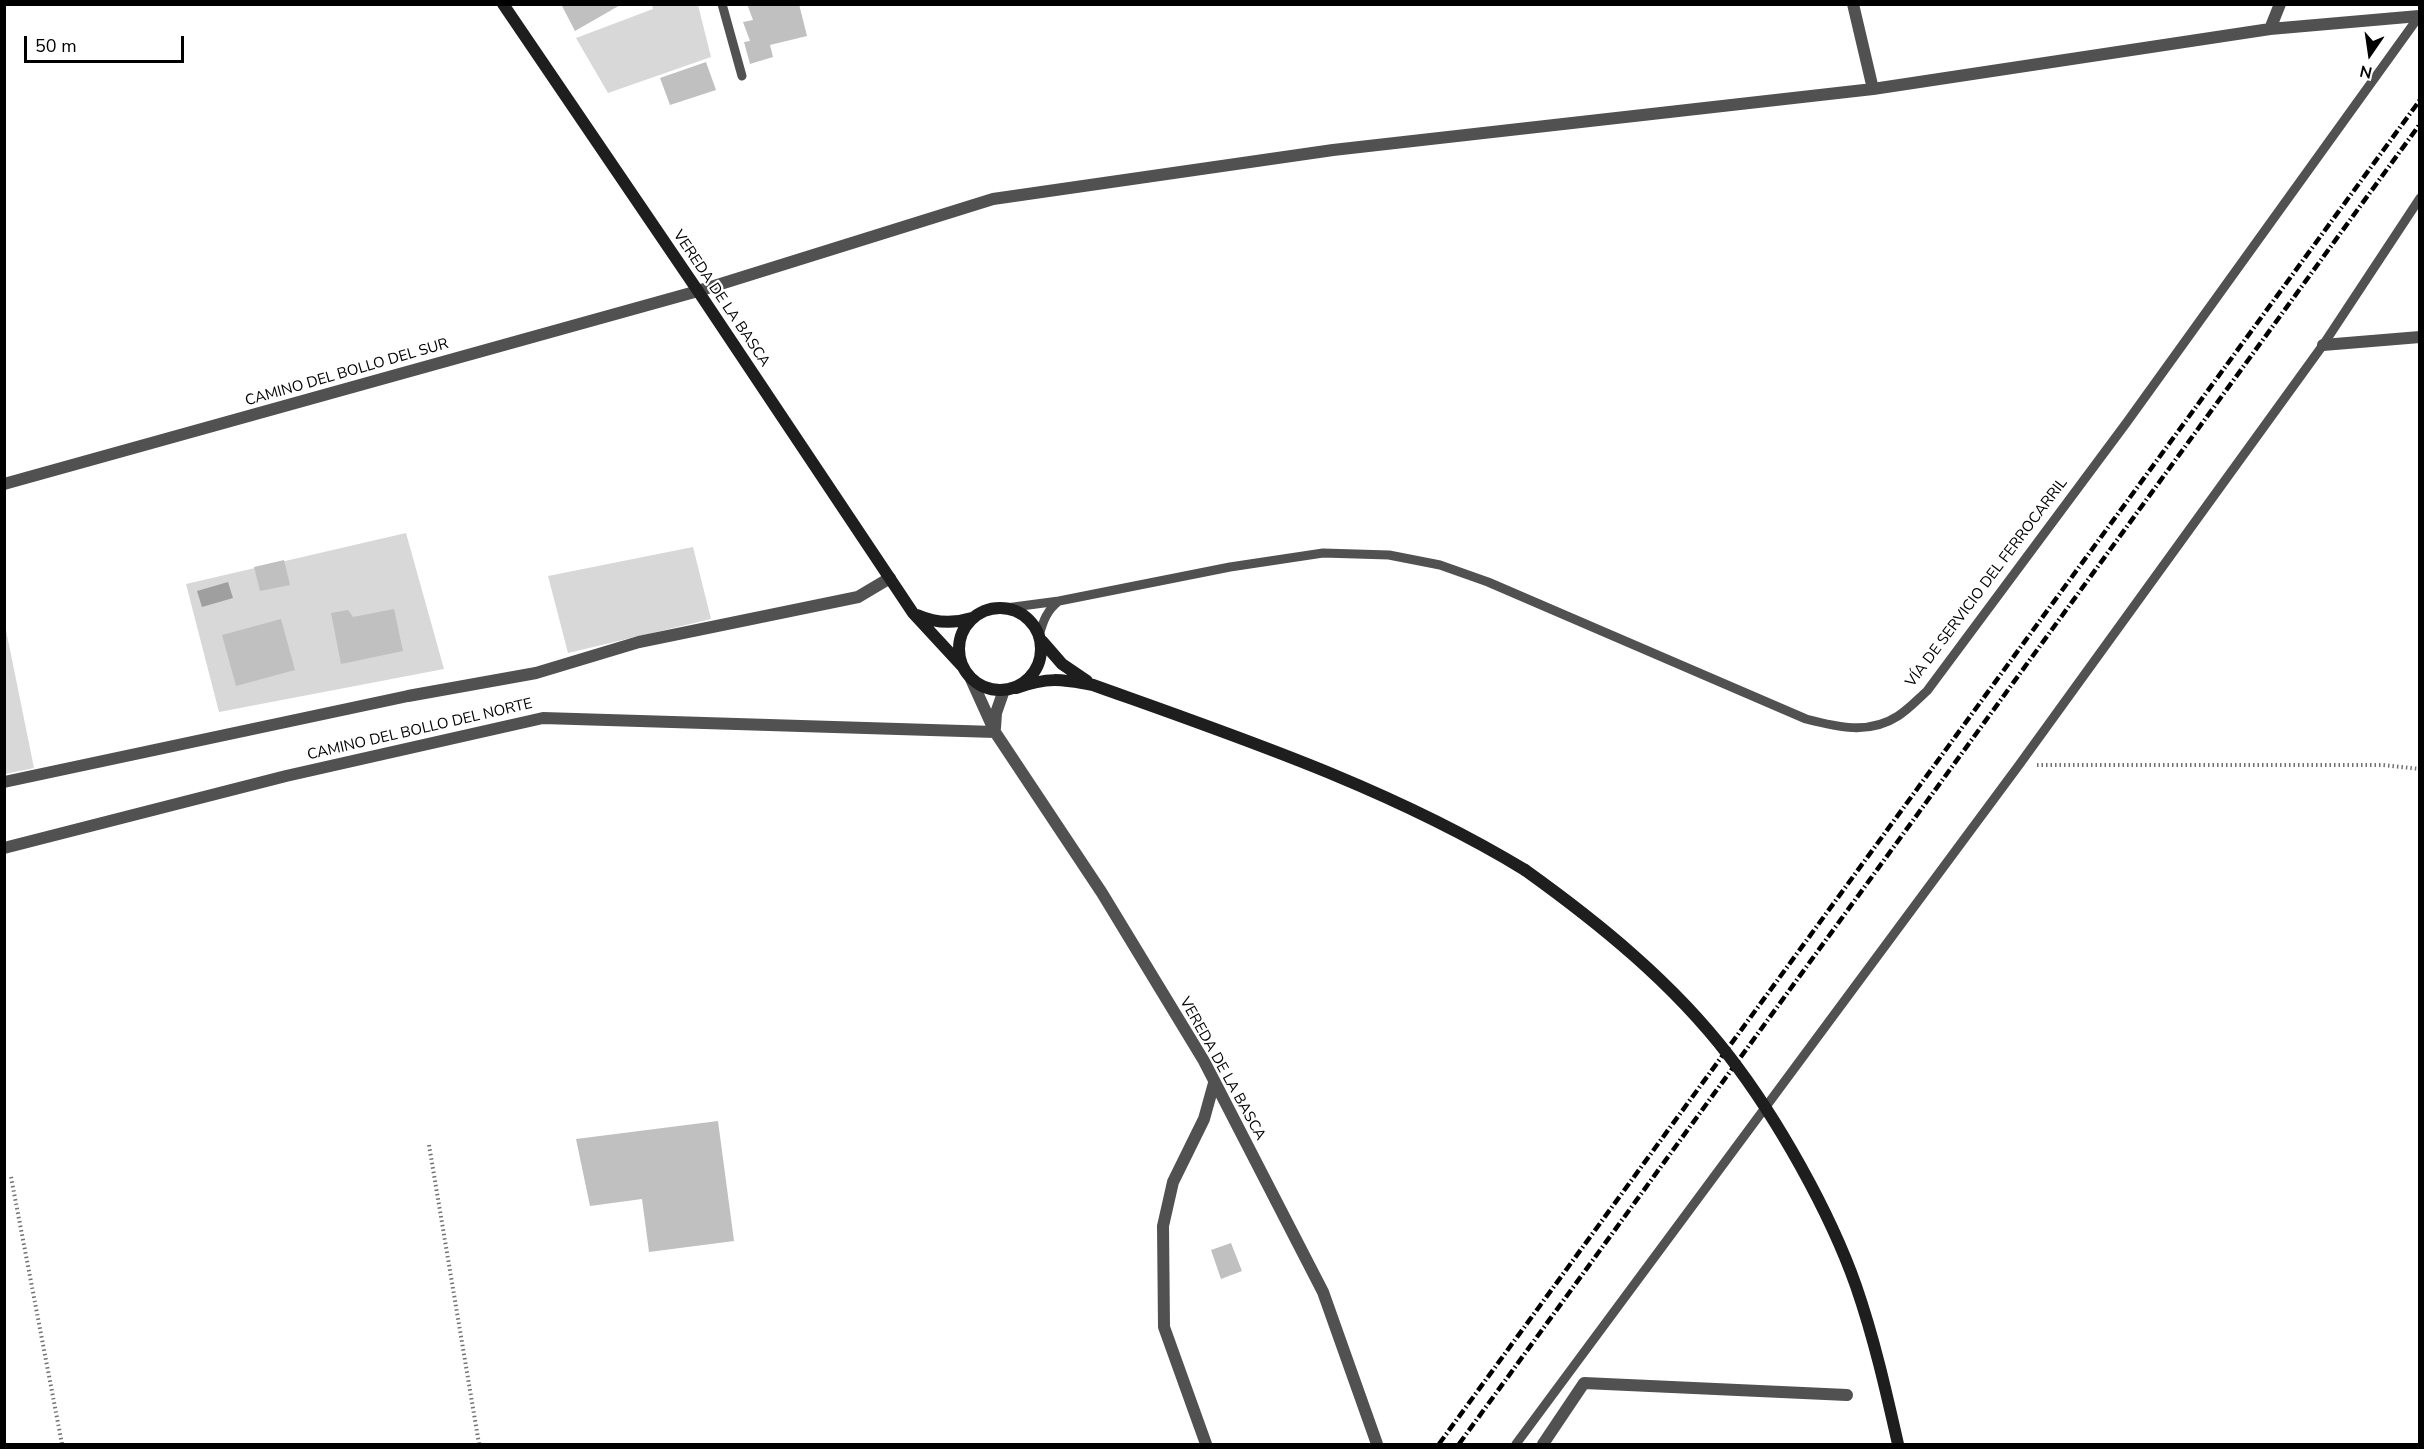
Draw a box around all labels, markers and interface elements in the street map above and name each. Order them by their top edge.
scale bar [27,24,188,62]
north arrow [2340,24,2400,84]
text: 50 m [35,34,77,58]
text: N [2358,59,2374,84]
street label: VEREDA DE LA BASCA [669,227,773,371]
street label: CAMINO DEL BOLLO DEL SUR [243,335,451,411]
street label: VÍA DE SERVICIO DEL FERROCARRIL [1902,475,2072,691]
street label: CAMINO DEL BOLLO DEL NORTE [306,695,534,765]
street label: VEREDA DE LA BASCA [1175,994,1269,1144]

